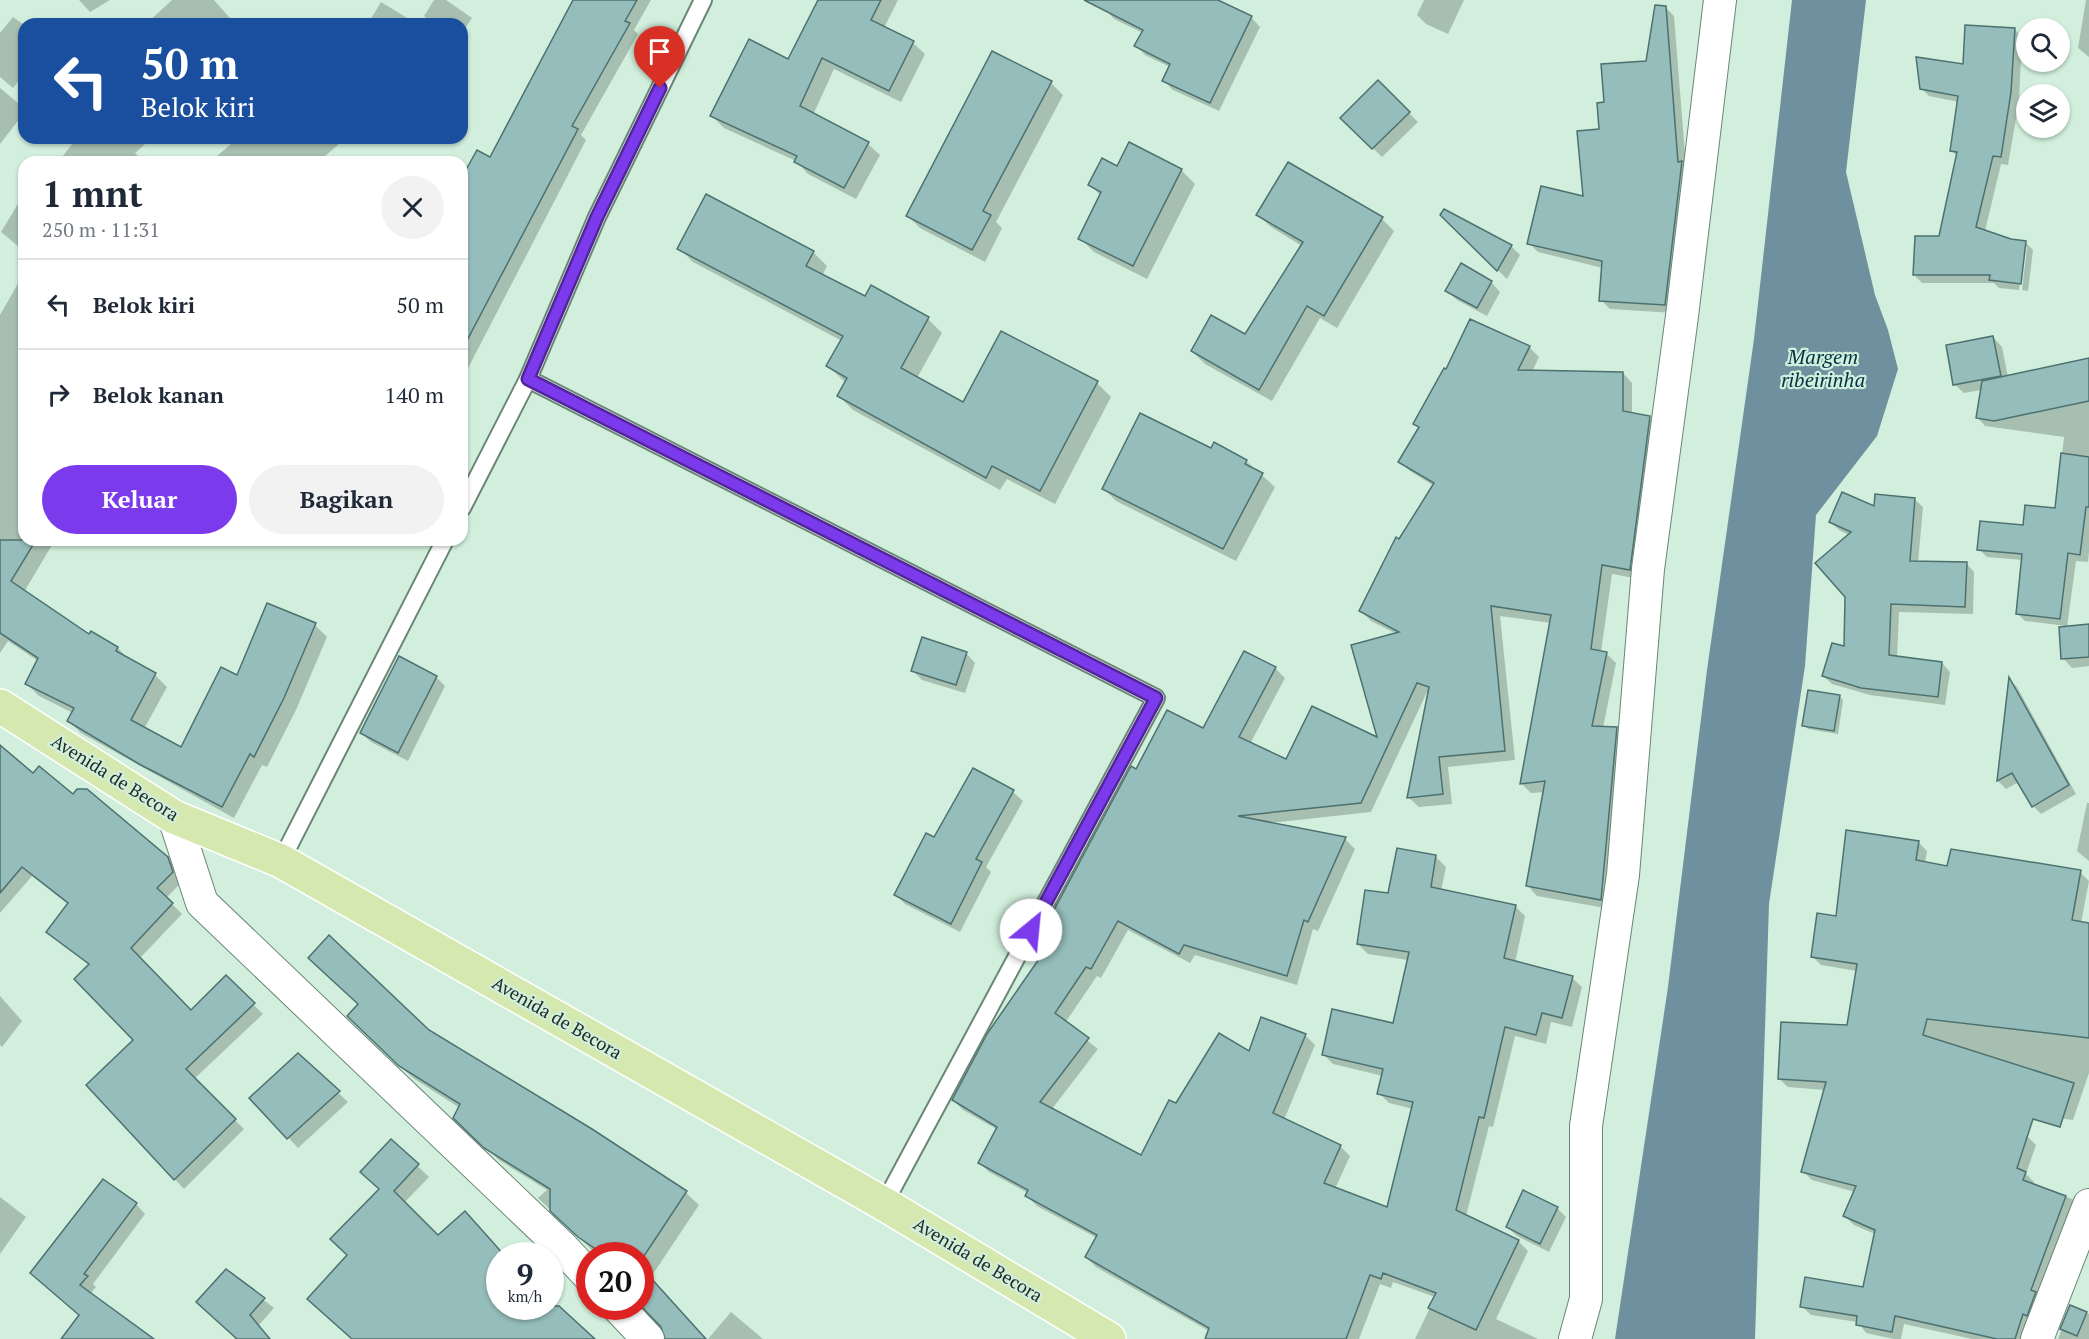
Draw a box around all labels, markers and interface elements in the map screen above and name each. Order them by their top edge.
map controls [2016,18,2070,138]
button: search [2016,18,2070,72]
pin [634,26,685,88]
text: 50 m [141,35,239,91]
icon: arrive [643,35,676,68]
icon: left [42,42,120,120]
button: layers [2016,84,2070,138]
text: Belok kiri [141,89,255,125]
text: 1 mnt [42,170,143,217]
button: close [381,176,444,239]
text: 250 m · 11:31 [42,216,160,243]
icon: left [42,288,75,321]
text: Belok kiri [93,290,195,319]
text: 50 m [396,290,444,319]
water label: Margem ribeirinha [1781,343,1865,393]
icon: right [42,378,75,411]
text: Belok kanan [93,380,224,409]
text: 140 m [384,380,444,409]
button: Keluar [42,465,237,534]
button: Bagikan [249,465,444,534]
street label: Avenida de Becora [47,728,184,826]
position arrow [999,898,1063,962]
street label: Avenida de Becora [488,970,627,1064]
street label: Avenida de Becora [910,1211,1047,1307]
speed limit sign: 20 [576,1242,654,1320]
text: 9 [517,1254,533,1294]
text: km/h [508,1286,542,1306]

